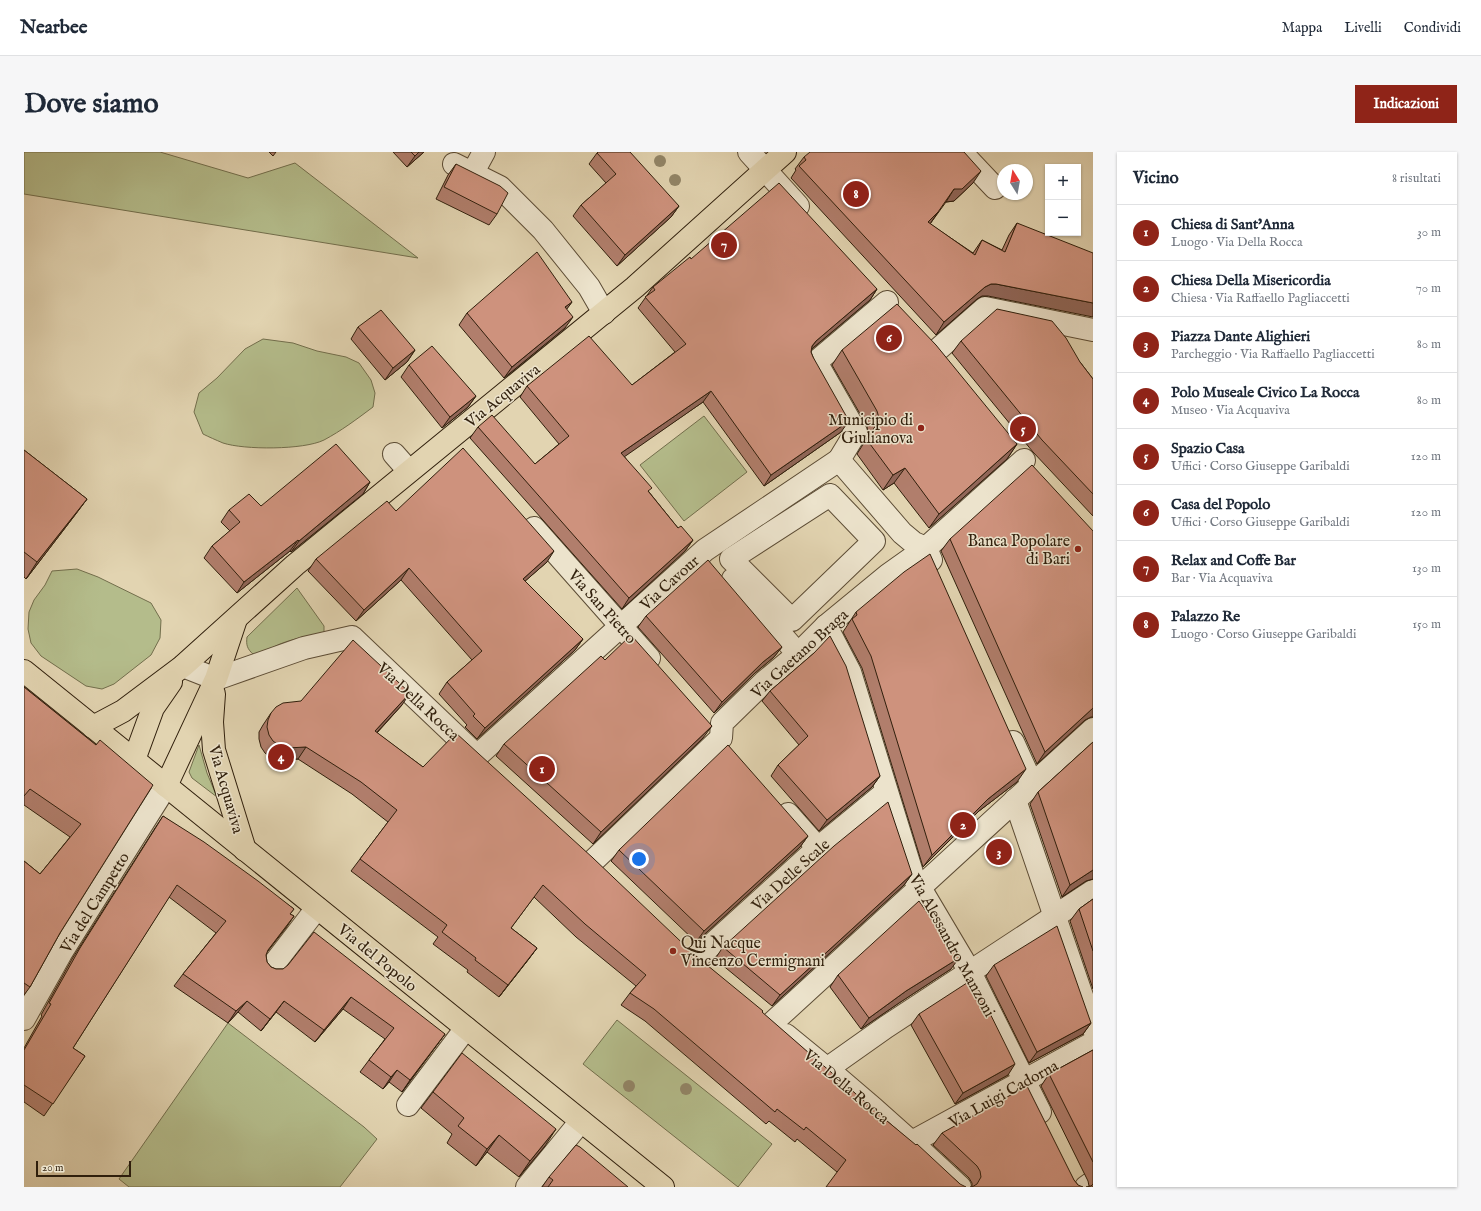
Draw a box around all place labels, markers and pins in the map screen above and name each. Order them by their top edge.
pin: 8 [843,179,869,209]
pin: 7 [711,230,737,260]
pin: 6 [876,323,902,353]
place label: Municipio di Giulianova [828,411,913,449]
pin: 5 [1010,414,1036,444]
marker: Municipio di Giulianova [916,423,926,433]
place label: Banca Popolare di Bari [967,532,1070,570]
marker: Banca Popolare di Bari [1073,544,1083,554]
pin: 4 [268,742,294,772]
pin: 1 [529,754,555,784]
pin: 2 [950,810,976,840]
pin: 3 [986,837,1012,867]
place label: Qui Nacque Vincenzo Cermignani [680,934,825,972]
marker: Qui Nacque Vincenzo Cermignani [668,946,678,956]

